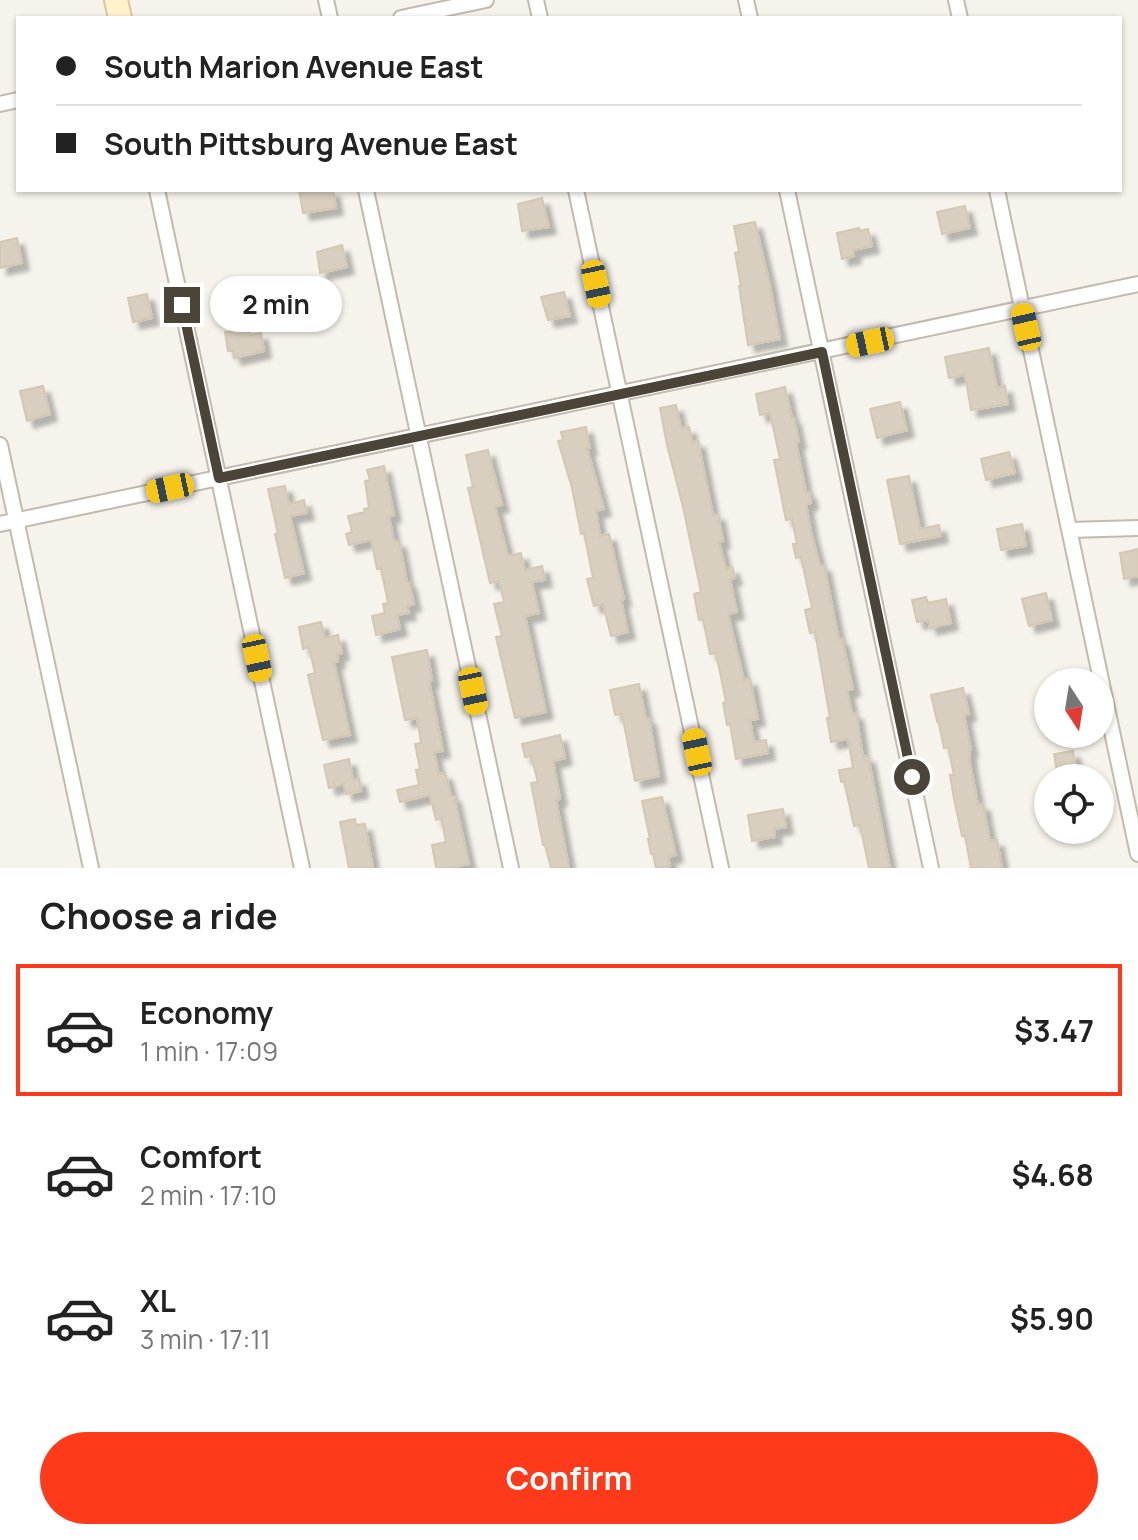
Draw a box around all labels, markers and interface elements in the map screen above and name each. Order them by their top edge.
text: South Marion Avenue East [104,46,484,87]
text: South Pittsburg Avenue East [104,123,518,164]
car [579,258,613,310]
callout: 2 min [210,277,342,333]
text: 2 min [242,286,310,322]
route end [164,287,200,323]
car [1009,301,1043,353]
car [844,325,896,359]
car [144,471,196,505]
car [240,632,274,684]
car [456,665,490,717]
north arrow [1034,668,1114,748]
map controls [1034,668,1114,844]
car [680,726,714,778]
route start [894,759,930,795]
button: locate [1034,764,1114,844]
text: Choose a ride [40,891,278,940]
text: Economy [140,992,273,1033]
icon: car [44,994,116,1066]
text: $3.47 [1014,1010,1094,1051]
text: 1 min · 17:09 [140,1033,278,1069]
text: Comfort [140,1136,262,1177]
icon: car [44,1138,116,1210]
text: $4.68 [1011,1154,1094,1195]
text: 2 min · 17:10 [140,1177,277,1213]
text: XL [140,1280,176,1321]
icon: car [44,1282,116,1354]
text: $5.90 [1010,1298,1094,1339]
text: 3 min · 17:11 [140,1321,271,1357]
button: Confirm [40,1432,1098,1524]

